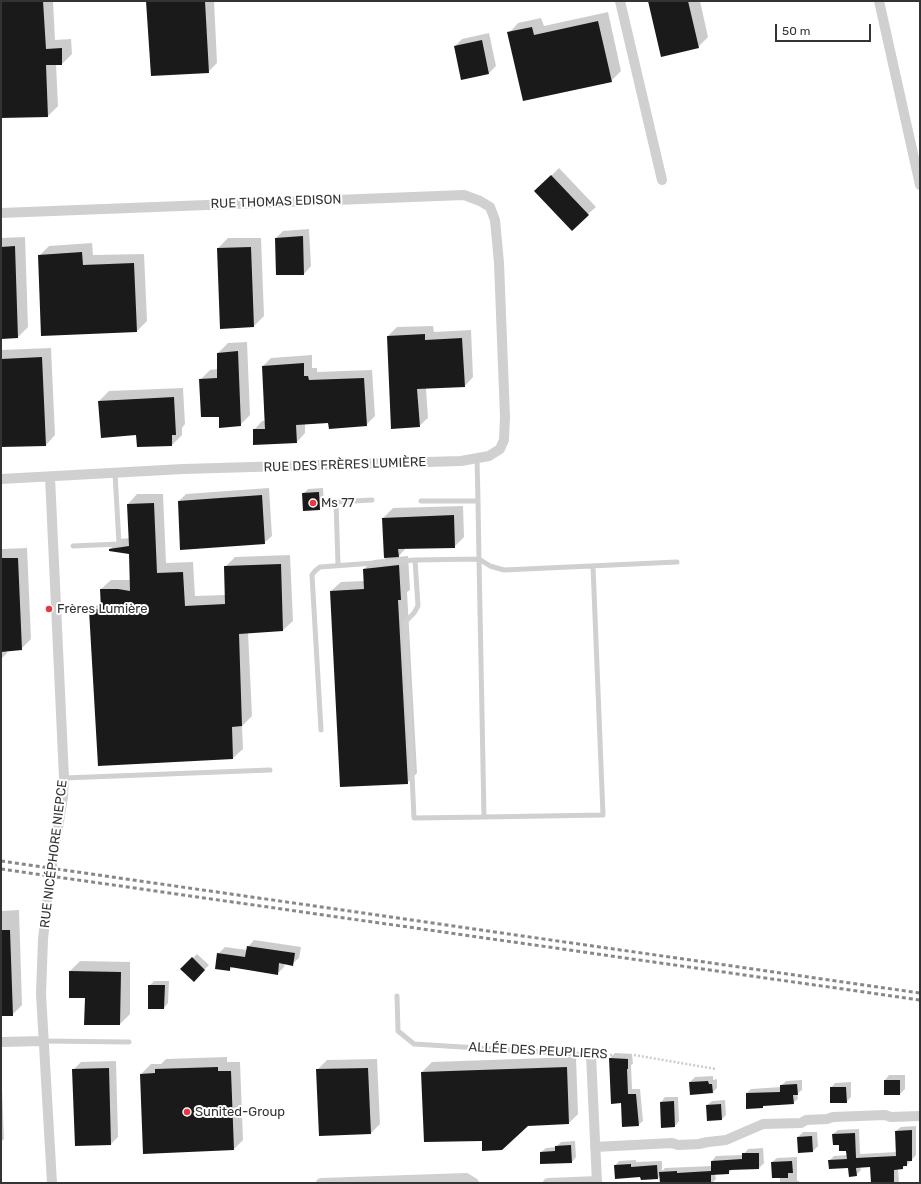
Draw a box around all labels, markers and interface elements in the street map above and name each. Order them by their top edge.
scale bar [777,16,873,42]
text: 50 m [782,24,810,38]
street label: RUE THOMAS EDISON [210,192,342,212]
street label: RUE DES FRÈRES LUMIÈRE [263,454,427,476]
place label: Ms 77 [321,495,354,511]
marker: Ms 77 [308,498,318,508]
place label: Frères Lumière [57,601,147,617]
marker: Frères Lumière [44,604,54,614]
street label: RUE NICÉPHORE NIEPCE [37,779,71,929]
street label: ALLÉE DES PEUPLIERS [468,1040,608,1062]
place label: Sunited-Group [195,1104,285,1120]
marker: Sunited-Group [182,1107,192,1117]

